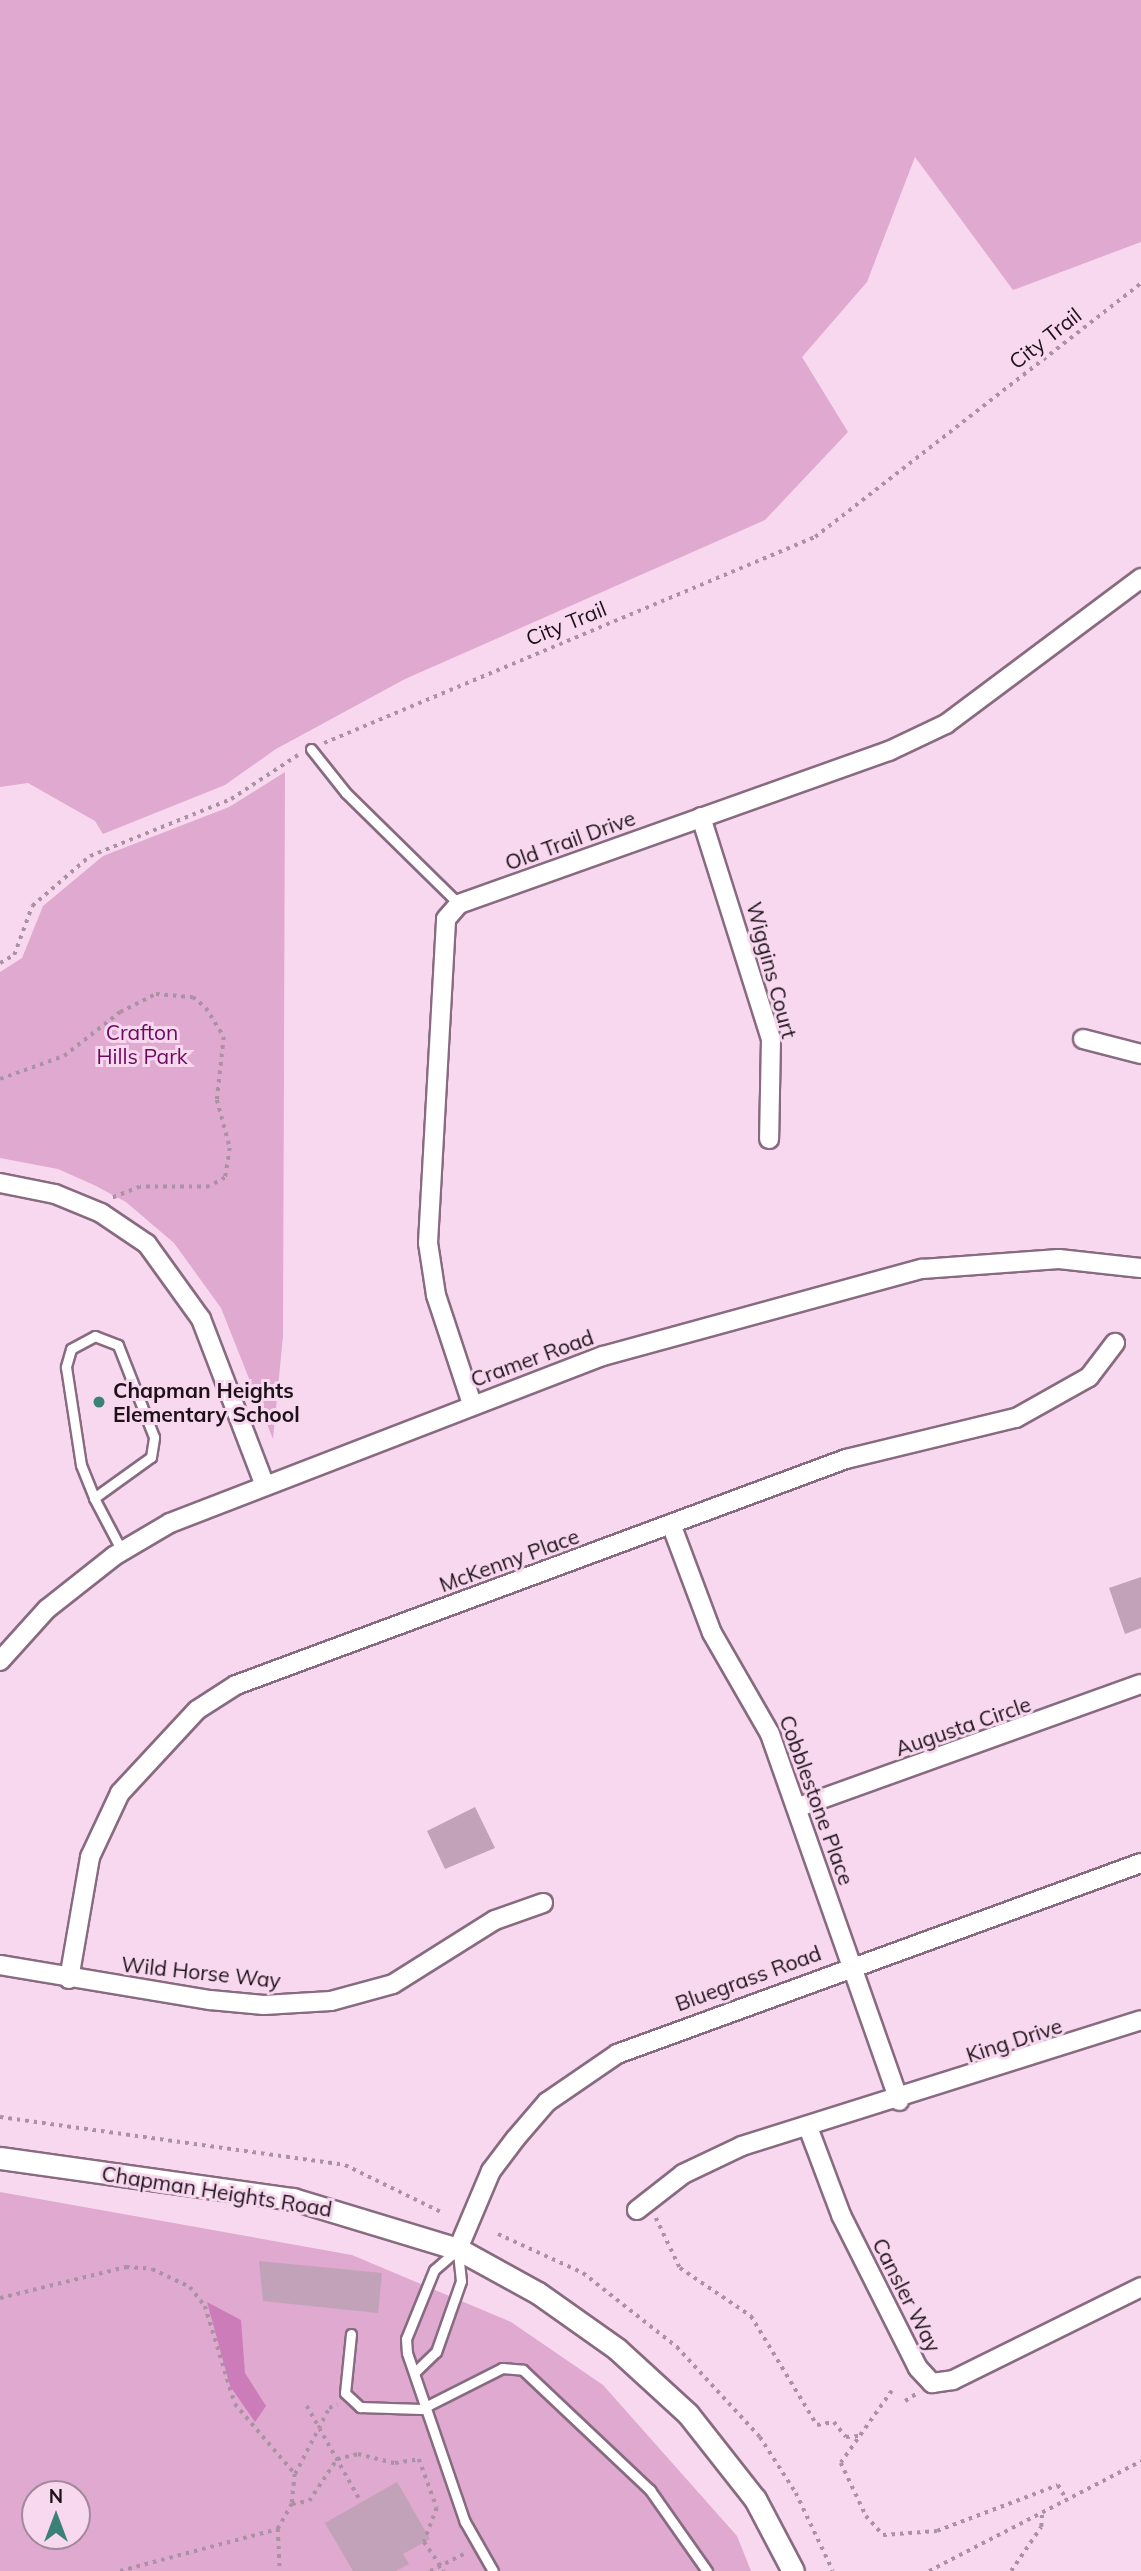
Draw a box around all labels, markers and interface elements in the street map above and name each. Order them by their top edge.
street label: City Trail [1004,302,1086,374]
street label: City Trail [522,595,610,651]
street label: Old Trail Drive [501,805,639,875]
street label: Wiggins Court [742,899,802,1041]
park label: Crafton Hills Park [96,1019,188,1069]
street label: Cramer Road [467,1324,597,1392]
place label: Chapman Heights Elementary School [113,1377,300,1427]
marker: Chapman Heights Elementary School [91,1394,107,1410]
street label: McKenny Place [436,1523,582,1597]
street label: Augusta Circle [892,1691,1034,1761]
street label: Cobblestone Place [775,1712,859,1888]
street label: Bluegrass Road [672,1940,824,2016]
street label: Wild Horse Way [120,1951,282,1993]
street label: King Drive [963,2013,1065,2067]
street label: Chapman Heights Road [100,2160,334,2222]
street label: Cansler Way [867,2234,947,2356]
north arrow [21,2480,91,2550]
text: N [49,2484,63,2508]

